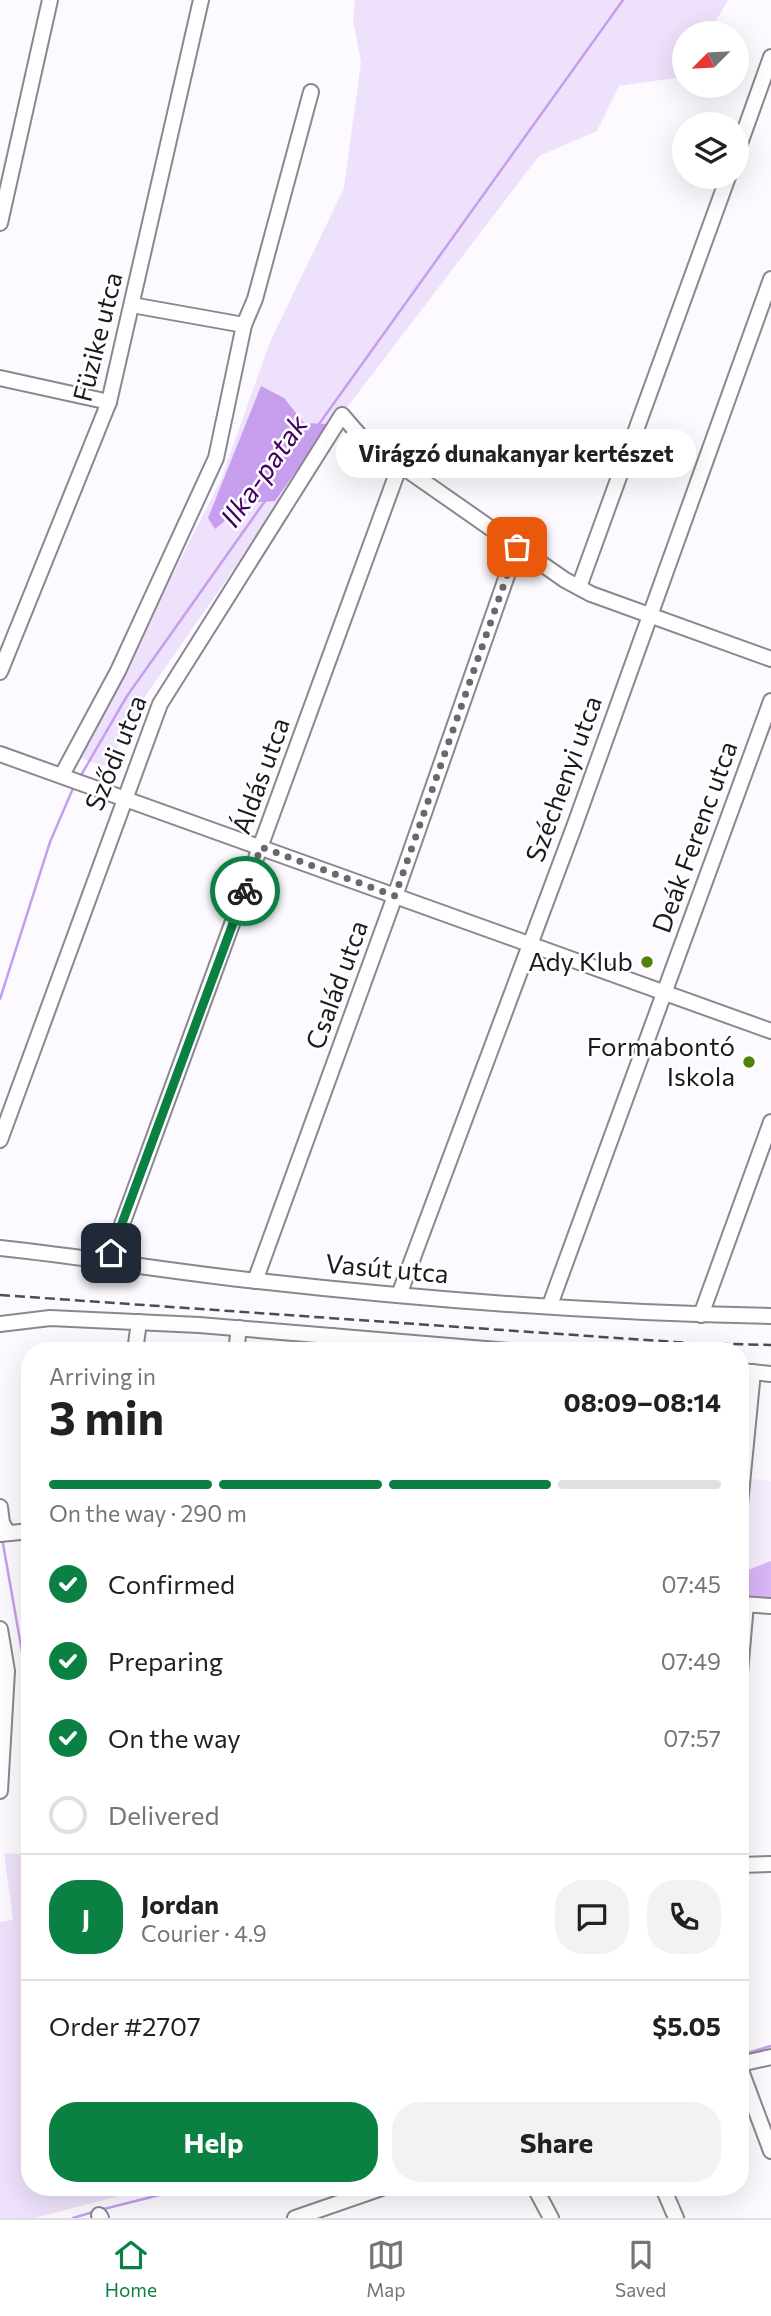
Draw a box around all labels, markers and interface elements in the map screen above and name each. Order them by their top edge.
north arrow [672,21,749,98]
map controls [672,21,749,189]
button: layers [672,112,749,189]
street label: Füzike utca [66,269,128,405]
water label: Ilka-patak [212,407,315,533]
callout: Virágzó dunakanyar kertészet [337,428,697,477]
text: Virágzó dunakanyar kertészet [358,439,674,467]
pin [487,517,547,577]
icon: bag [498,528,536,566]
street label: Sződi utca [77,690,152,815]
street label: Széchenyi utca [518,691,607,866]
street label: Áldás utca [224,713,295,838]
street label: Deák Ferenc utca [645,737,743,936]
courier [210,856,280,926]
icon: bike [226,872,264,910]
street label: Család utca [298,916,373,1053]
place label: Ady Klub [528,945,633,976]
marker: Ady Klub [639,954,655,970]
place label: Formabontó Iskola [587,1030,735,1091]
marker: Formabontó Iskola [741,1054,757,1070]
pin [81,1223,141,1283]
icon: home [92,1234,130,1272]
street label: Vasút utca [324,1247,450,1288]
text: Arriving in [49,1362,156,1390]
text: 08:09–08:14 [564,1386,721,1417]
text: 3 min [49,1388,164,1444]
text: On the way · 290 m [49,1499,247,1527]
icon: check [49,1565,87,1603]
text: Confirmed [108,1568,235,1599]
text: 07:45 [662,1570,721,1598]
icon: check [49,1642,87,1680]
text: Preparing [108,1645,223,1676]
text: 07:49 [661,1647,721,1675]
icon: check [49,1719,87,1757]
text: On the way [108,1722,241,1753]
text: 07:57 [663,1724,721,1752]
text: Delivered [108,1799,219,1830]
button: chat [555,1880,629,1954]
button: phone [647,1880,721,1954]
text: Jordan [141,1888,219,1919]
text: J [82,1902,90,1933]
text: Courier · 4.9 [141,1919,267,1947]
text: Order #2707 [49,2010,201,2041]
text: $5.05 [652,2010,721,2041]
button: Help [49,2102,378,2182]
button: Share [392,2102,721,2182]
tab: Home [105,2236,157,2301]
tab: Map [366,2236,406,2301]
tab: Saved [615,2236,666,2301]

